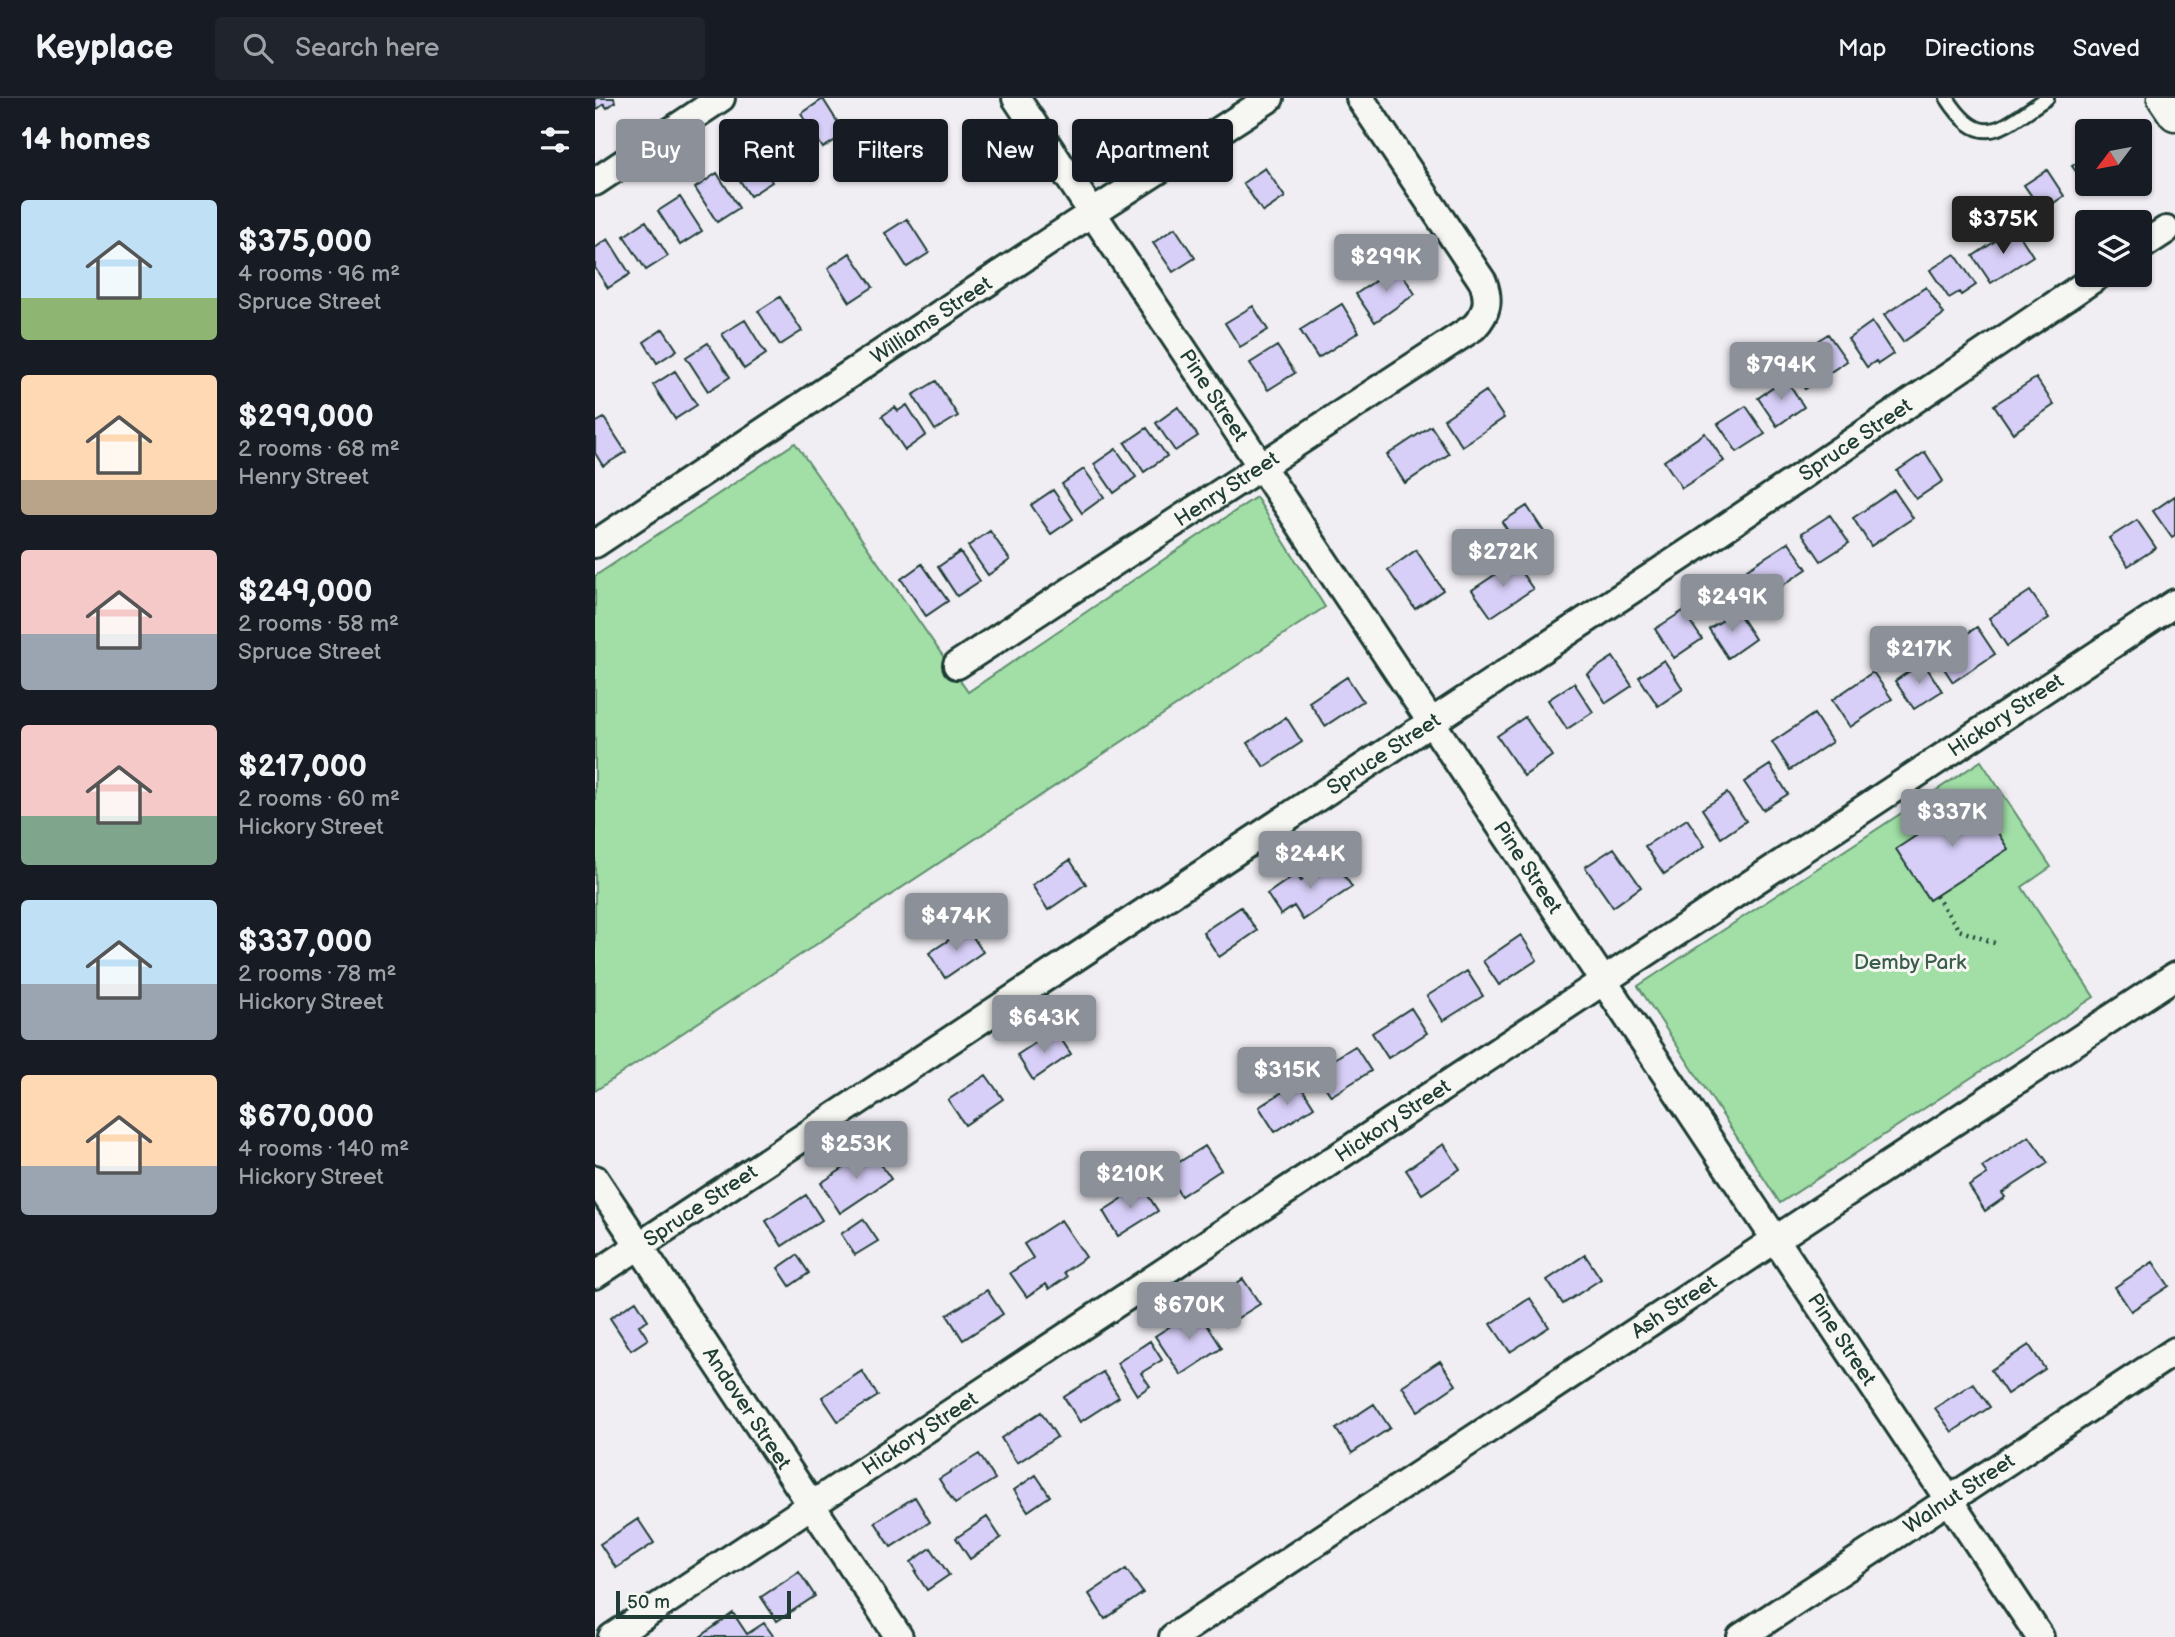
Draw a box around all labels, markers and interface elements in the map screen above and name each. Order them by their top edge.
search box [215,17,705,80]
text: Keyplace [35,28,173,68]
icon: search [239,29,277,67]
text: Search here [295,33,439,64]
text: Map [1838,34,1886,63]
text: Directions [1924,34,2035,63]
text: Saved [2073,34,2140,63]
chip: Buy [616,119,705,182]
chip: Rent [719,119,819,182]
chip: Filters [833,119,948,182]
chip: New [962,119,1058,182]
chip: Apartment [1072,119,1233,182]
north arrow [2075,119,2153,196]
map controls [2075,119,2152,287]
icon: filters [536,121,574,159]
text: 14 homes [21,122,150,158]
pin: $375K [1954,197,2052,256]
text: $375K [1968,205,2038,233]
button: layers [2075,210,2152,287]
text: $375,000 [238,224,372,260]
icon: home [77,228,161,312]
pin: $299K [1337,234,1435,294]
text: $299K [1350,243,1422,271]
text: 4 rooms · 96 m² [238,260,400,288]
street label: Williams Street [866,270,997,369]
text: Spruce Street [238,288,381,316]
pin: $794K [1732,342,1830,402]
street label: Pine Street [1174,344,1254,446]
text: $794K [1746,351,1816,379]
street label: Spruce Street [1794,392,1917,487]
text: $299,000 [238,399,374,435]
icon: home [77,403,161,487]
text: 2 rooms · 68 m² [238,435,400,463]
street label: Henry Street [1170,445,1284,532]
text: Henry Street [238,463,369,491]
pin: $272K [1454,530,1552,589]
text: $272K [1468,538,1538,566]
text: $249,000 [238,574,373,610]
pin: $249K [1683,574,1781,634]
icon: home [77,578,161,662]
text: $249K [1697,583,1767,611]
text: 2 rooms · 58 m² [238,610,399,638]
pin: $217K [1870,626,1968,686]
text: $217K [1886,635,1952,663]
text: Spruce Street [238,638,381,666]
street label: Hickory Street [1943,668,2068,762]
street label: Spruce Street [1322,707,1445,800]
text: $217,000 [238,749,367,785]
icon: home [77,753,161,837]
text: 2 rooms · 60 m² [238,785,400,813]
pin: $337K [1903,790,2001,849]
text: $337K [1917,798,1987,826]
text: Hickory Street [238,813,384,841]
street label: Pine Street [1488,816,1568,919]
pin: $244K [1261,832,1359,891]
text: $244K [1275,840,1345,868]
pin: $474K [907,894,1005,953]
text: $474K [921,902,991,930]
text: $337,000 [238,924,372,960]
icon: home [77,928,161,1012]
park label: Demby Park [1854,950,1967,975]
text: 2 rooms · 78 m² [238,960,396,988]
text: Hickory Street [238,988,384,1016]
pin: $643K [995,996,1093,1055]
text: $643K [1008,1004,1080,1032]
pin: $315K [1238,1048,1336,1107]
text: $315K [1253,1056,1321,1084]
street label: Hickory Street [1330,1073,1455,1168]
text: $670,000 [238,1099,374,1135]
icon: home [77,1103,161,1187]
pin: $253K [807,1122,905,1181]
text: $253K [820,1130,892,1158]
text: 4 rooms · 140 m² [238,1135,409,1163]
pin: $210K [1081,1152,1179,1211]
street label: Spruce Street [639,1159,762,1252]
text: $210K [1096,1160,1164,1188]
text: Hickory Street [238,1163,384,1191]
street label: Ash Street [1626,1269,1722,1344]
pin: $670K [1140,1282,1238,1342]
street label: Pine Street [1802,1289,1882,1391]
text: $670K [1153,1291,1225,1319]
street label: Andover Street [698,1342,797,1474]
street label: Hickory Street [857,1386,983,1481]
street label: Walnut Street [1899,1448,2019,1539]
scale bar [616,1588,791,1620]
text: 50 m [627,1591,670,1614]

